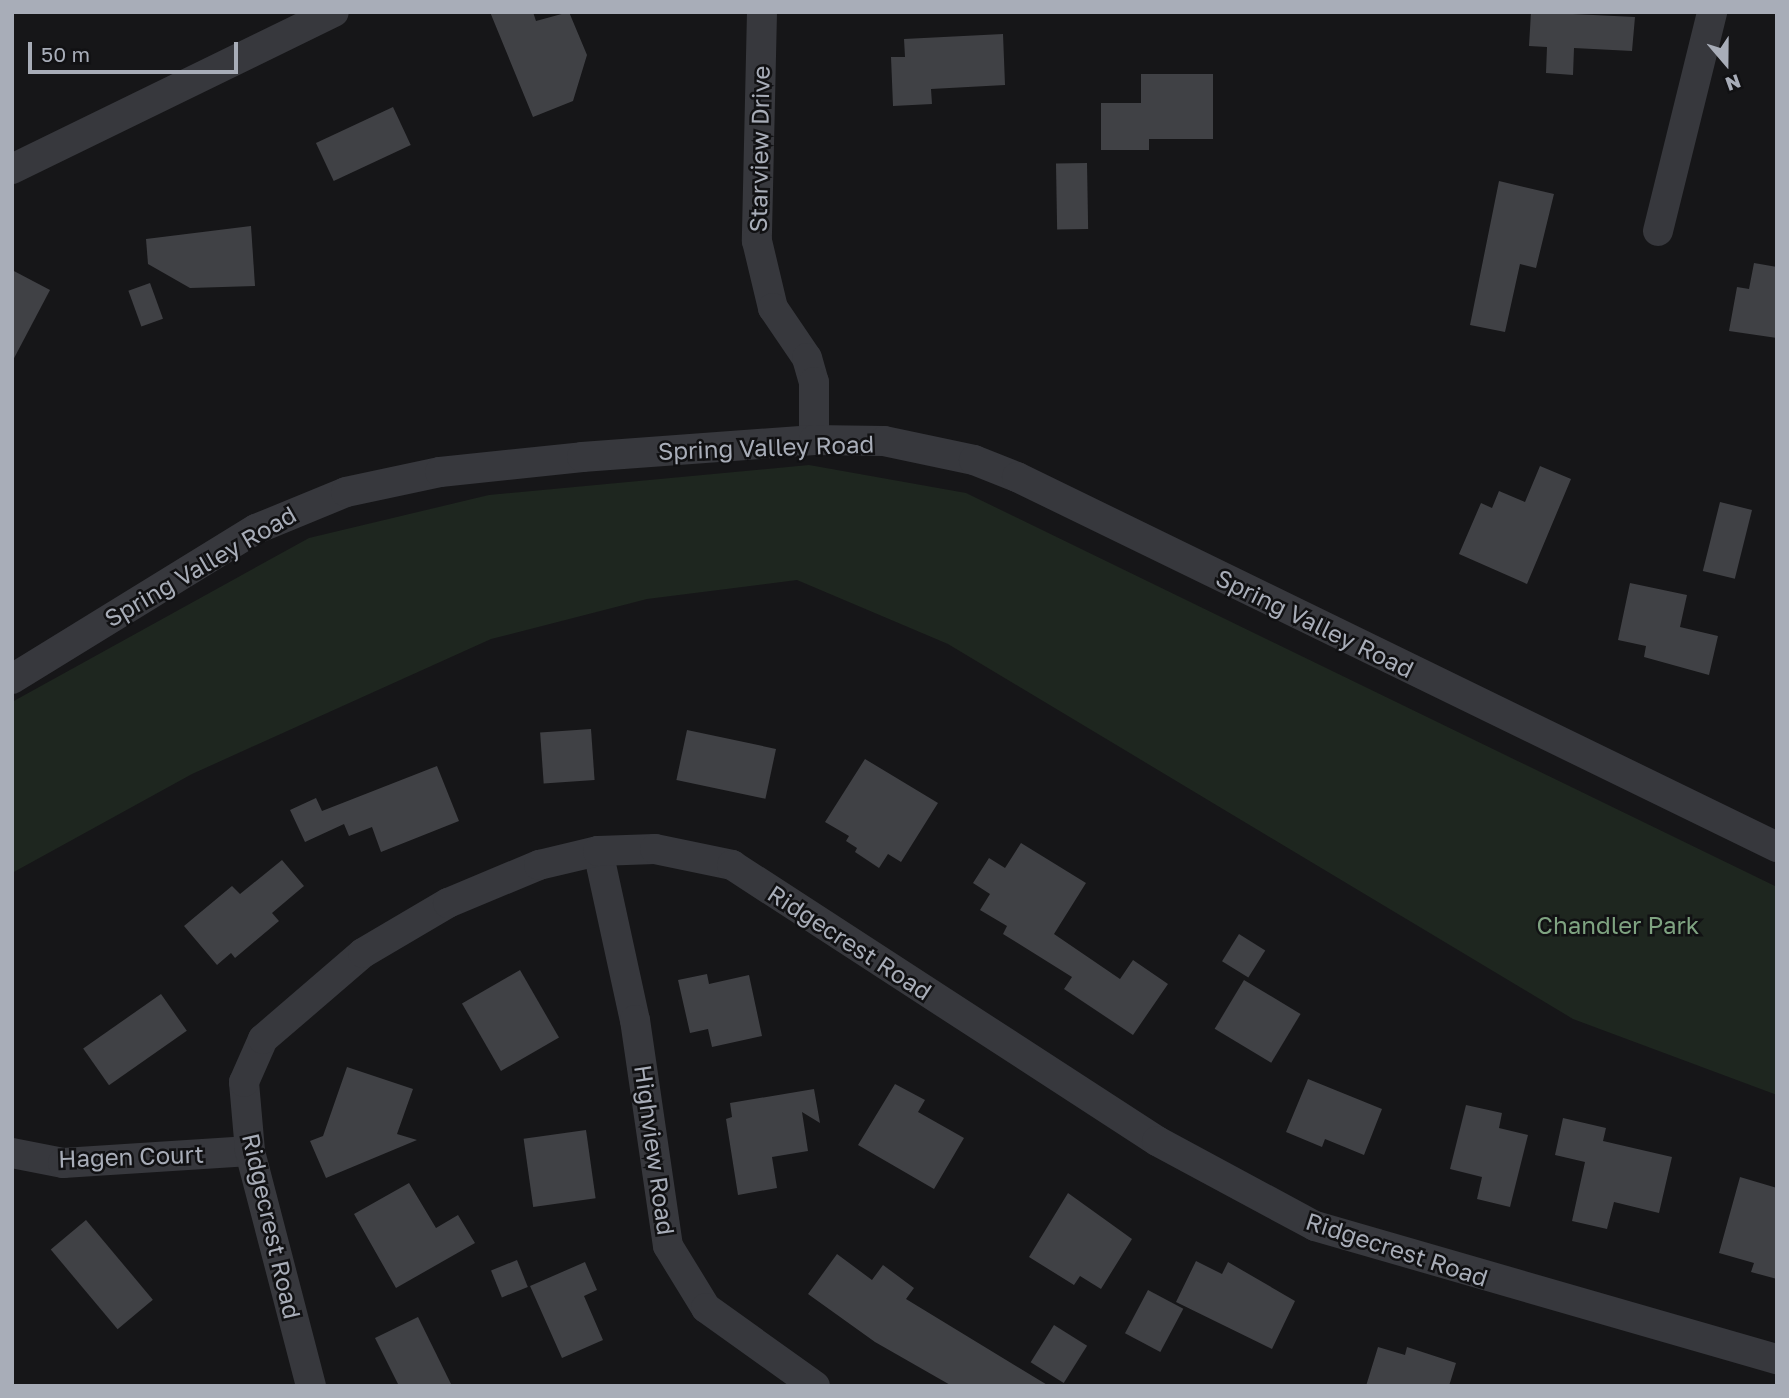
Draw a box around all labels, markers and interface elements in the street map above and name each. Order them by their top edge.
scale bar [32,28,242,72]
north arrow [1691,28,1761,98]
text: 50 m [41,41,90,67]
street label: Starview Drive [743,65,775,233]
text: N [1723,70,1744,96]
street label: Spring Valley Road [657,429,875,465]
street label: Spring Valley Road [99,499,301,633]
street label: Spring Valley Road [1211,563,1419,683]
street label: Ridgecrest Road [763,878,937,1006]
park label: Chandler Park [1537,911,1699,939]
street label: Highview Road [629,1063,681,1237]
street label: Ridgecrest Road [237,1130,307,1322]
street label: Hagen Court [58,1139,204,1173]
street label: Ridgecrest Road [1302,1206,1492,1292]

